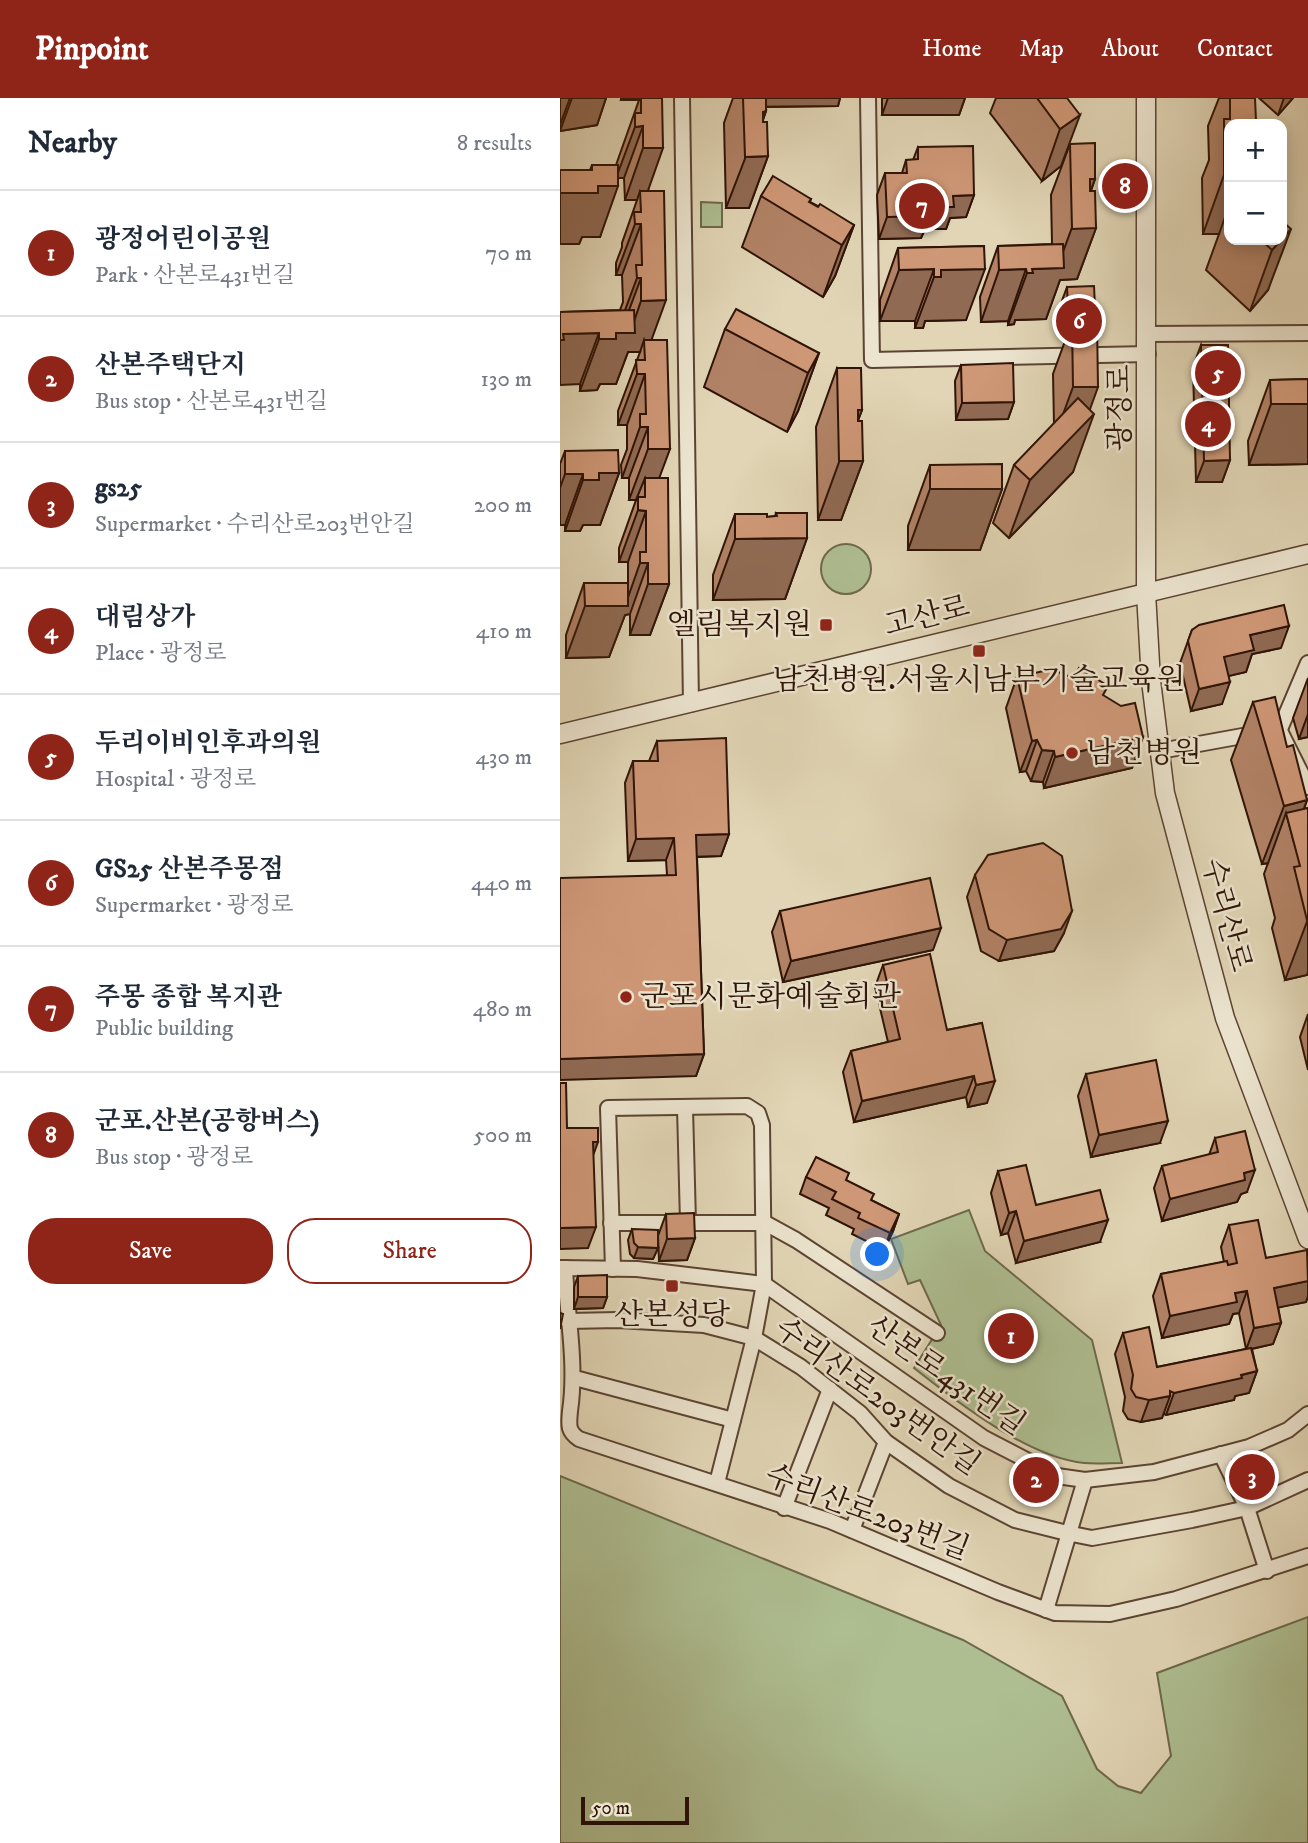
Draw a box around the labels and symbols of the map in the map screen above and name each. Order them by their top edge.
pin: 8 [1102,160,1148,212]
pin: 7 [899,180,945,232]
pin: 6 [1056,295,1102,347]
pin: 5 [1195,347,1241,399]
street label: 광정로 [1102,365,1139,451]
pin: 4 [1185,398,1231,450]
street label: 고산로 [880,589,974,645]
place label: 엘림복지원 [667,607,812,644]
marker: 엘림복지원 [818,617,834,633]
marker: 남천병원.서울시남부기술교육원 [971,643,987,659]
place label: 남천병원.서울시남부기술교육원 [773,662,1185,699]
place label: 남천병원 [1086,735,1202,772]
marker: 남천병원 [1064,745,1080,761]
street label: 수리산로 [1193,854,1259,976]
place label: 군포시문화예술회관 [640,979,902,1016]
marker: 군포시문화예술회관 [618,989,634,1005]
your location [860,1237,894,1271]
marker: 산본성당 [664,1278,680,1294]
place label: 산본성당 [614,1297,730,1334]
street label: 산본로431번길 [860,1308,1032,1444]
street label: 수리산로203번안길 [767,1310,987,1484]
pin: 1 [988,1310,1034,1362]
pin: 3 [1229,1451,1275,1503]
pin: 2 [1013,1454,1059,1506]
street label: 수리산로203번길 [760,1457,974,1569]
scale bar [581,1794,690,1826]

